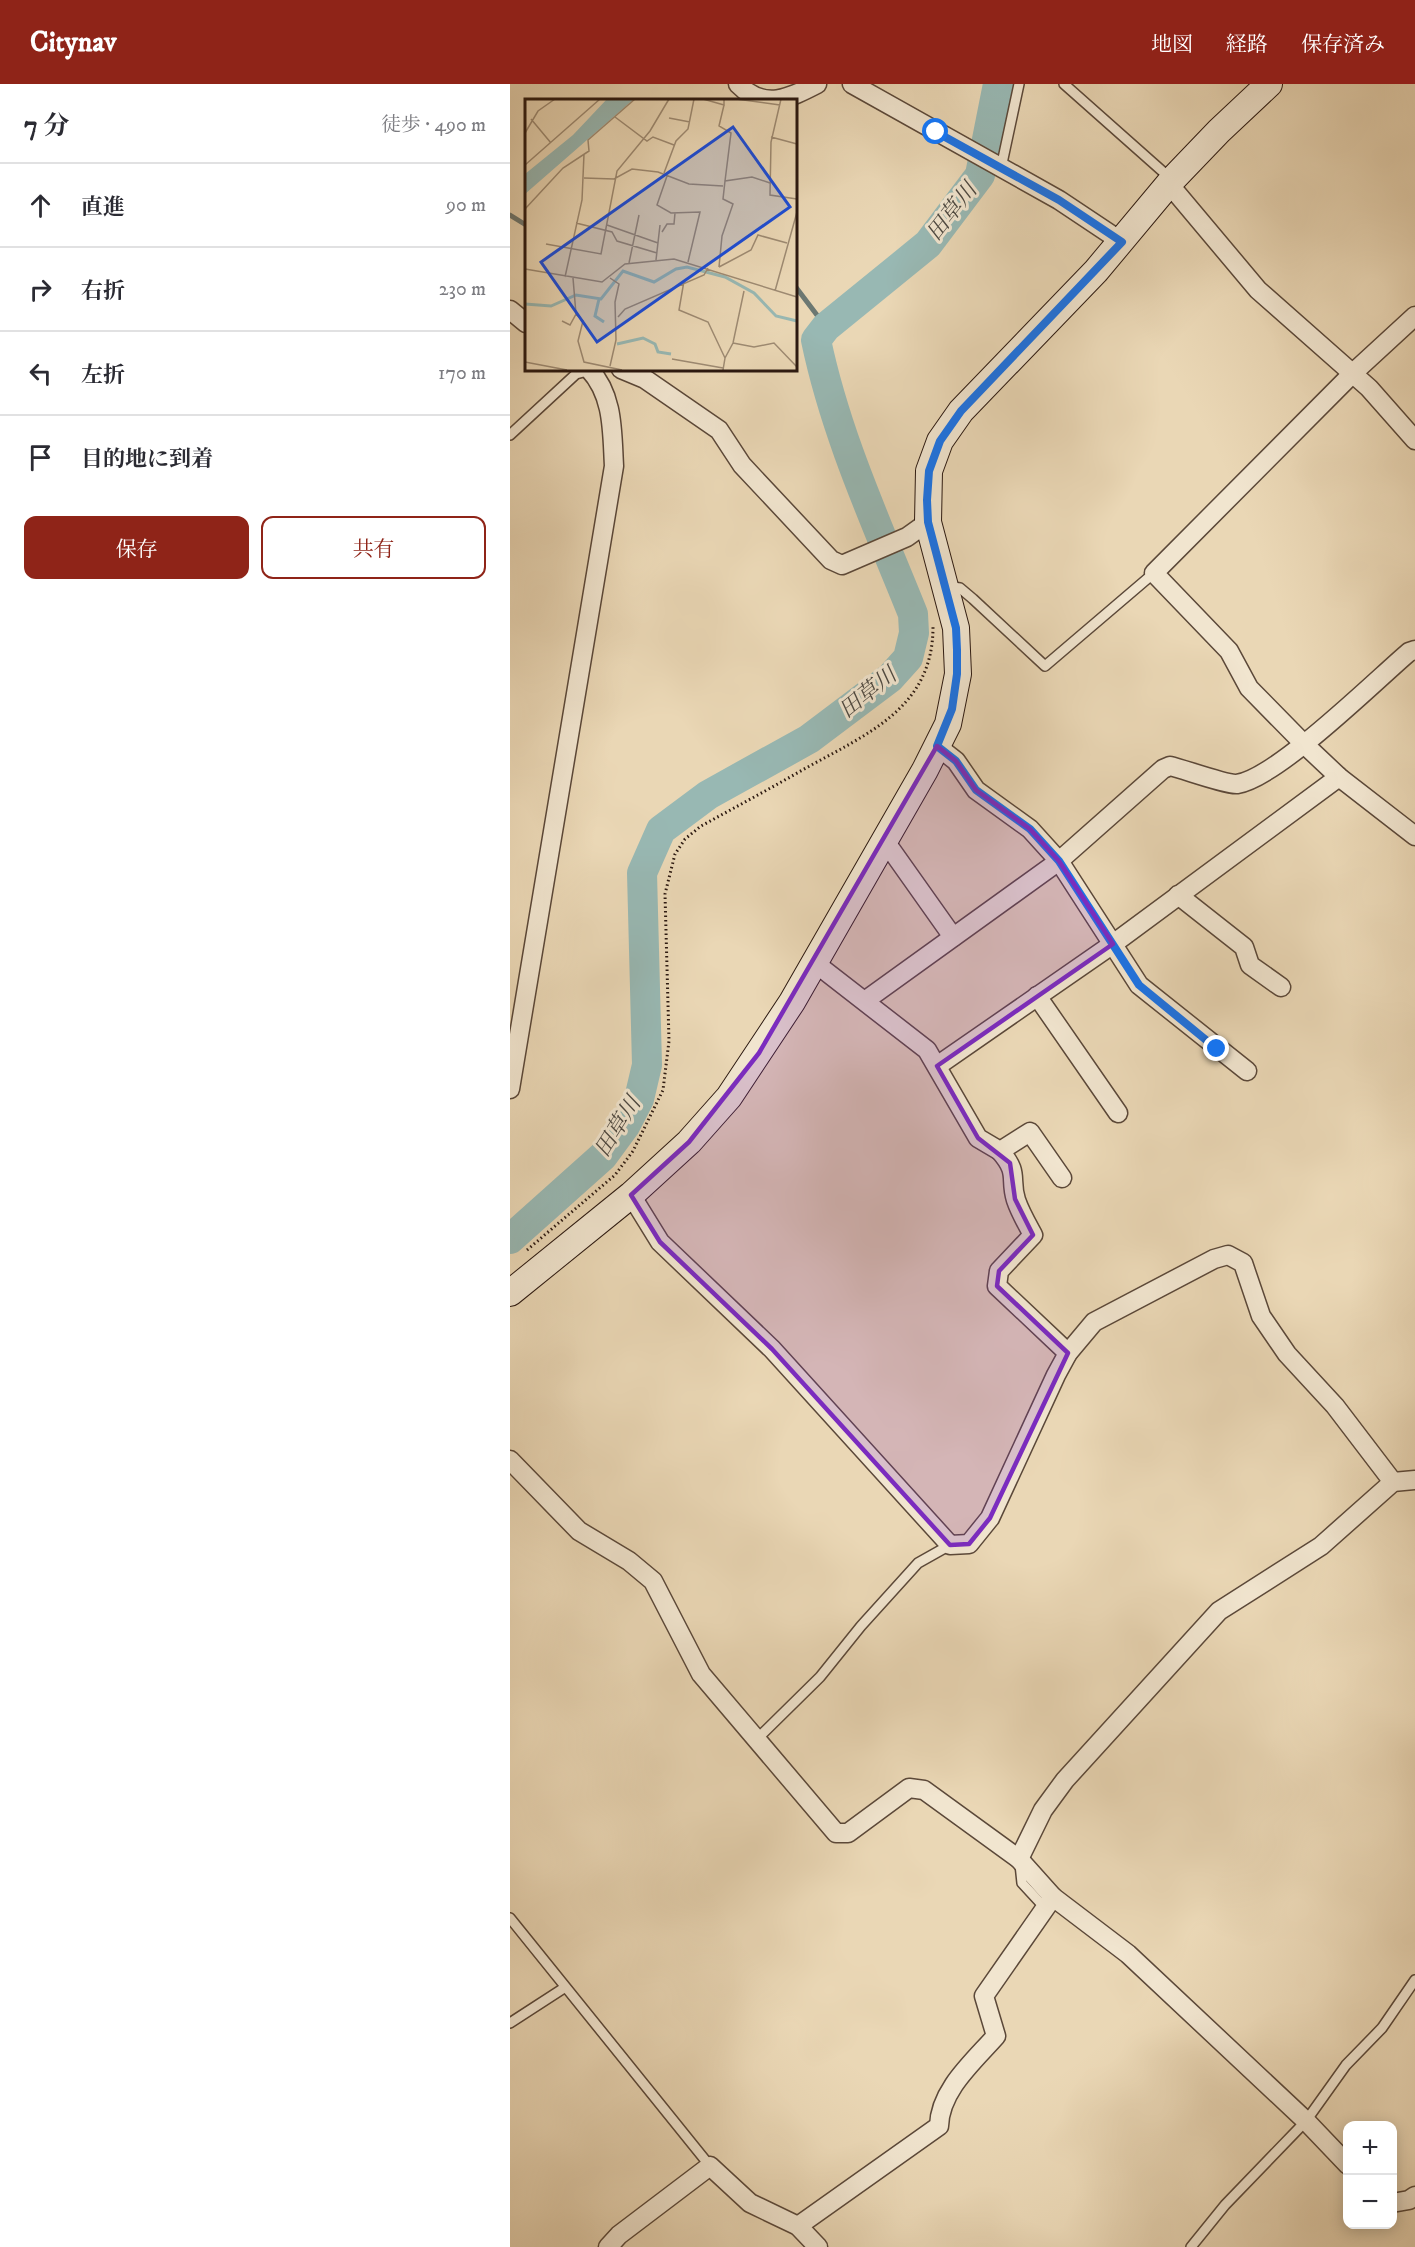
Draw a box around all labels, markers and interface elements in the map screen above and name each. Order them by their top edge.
text: Citynav [30,25,117,60]
text: 地図 [1151,32,1193,58]
text: 経路 [1226,32,1268,58]
text: 保存済み [1301,32,1385,58]
inset map [525,99,796,370]
text: 7 分 [24,110,69,143]
text: 徒歩 · 490 m [381,113,486,138]
route start [922,118,948,144]
water label: 田草川 [921,176,984,246]
icon: ahead [24,189,57,222]
text: 90 m [446,193,486,218]
text: 直進 [81,194,125,221]
icon: right [24,273,57,306]
text: 230 m [439,277,486,302]
text: 右折 [81,278,125,305]
icon: left [24,357,57,390]
text: 170 m [438,361,486,386]
text: 左折 [81,362,125,389]
icon: arrive [24,441,57,474]
text: 目的地に到着 [81,446,213,473]
button: 保存 [24,516,249,579]
button: 共有 [261,516,486,579]
water label: 田草川 [834,660,904,724]
route end [1203,1035,1229,1061]
water label: 田草川 [589,1090,648,1162]
map controls [1343,2121,1397,2229]
button: + [1343,2121,1397,2175]
button: − [1343,2175,1397,2229]

